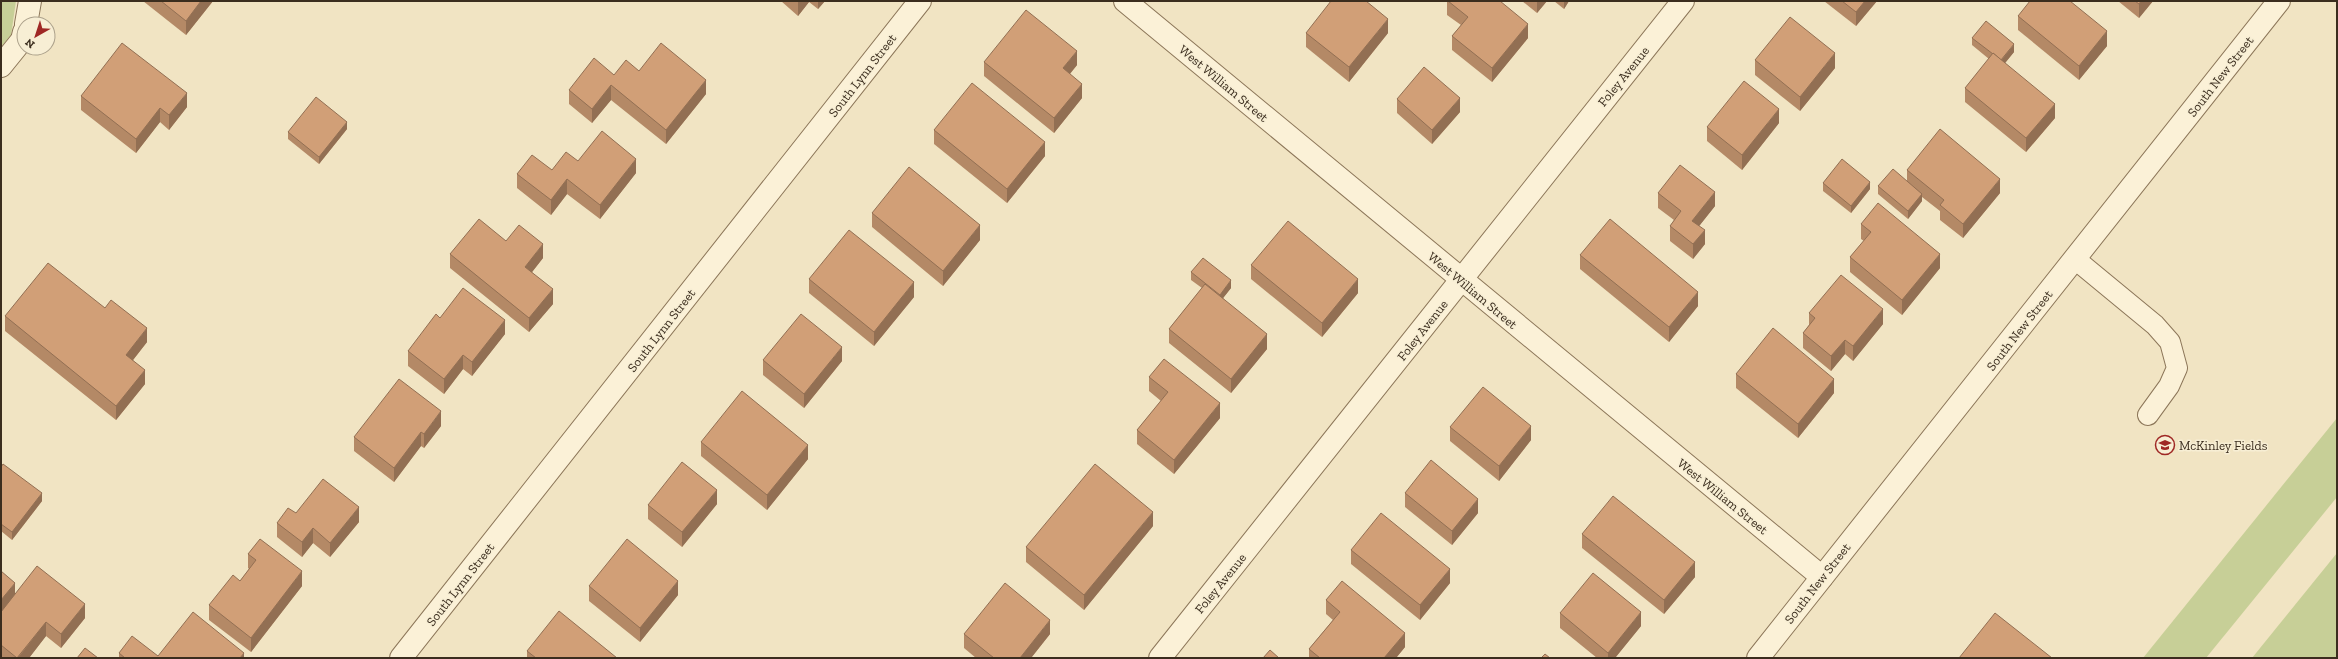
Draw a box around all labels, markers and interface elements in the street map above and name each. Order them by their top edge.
north arrow [16,16,56,56]
street label: South Lynn Street [825,31,900,120]
street label: South New Street [2184,33,2257,120]
text: N [22,35,37,51]
street label: West William Street [1176,42,1271,125]
street label: Foley Avenue [1595,43,1652,109]
street label: West William Street [1425,249,1520,332]
street label: South Lynn Street [624,286,699,375]
street label: South New Street [1983,287,2056,374]
street label: Foley Avenue [1394,297,1451,364]
school or university icon: McKinley Fields [2154,434,2176,456]
place label: McKinley Fields [2179,438,2268,453]
street label: West William Street [1675,455,1771,537]
street label: South Lynn Street [423,540,498,629]
street label: South New Street [1781,540,1854,627]
street label: Foley Avenue [1192,550,1249,616]

